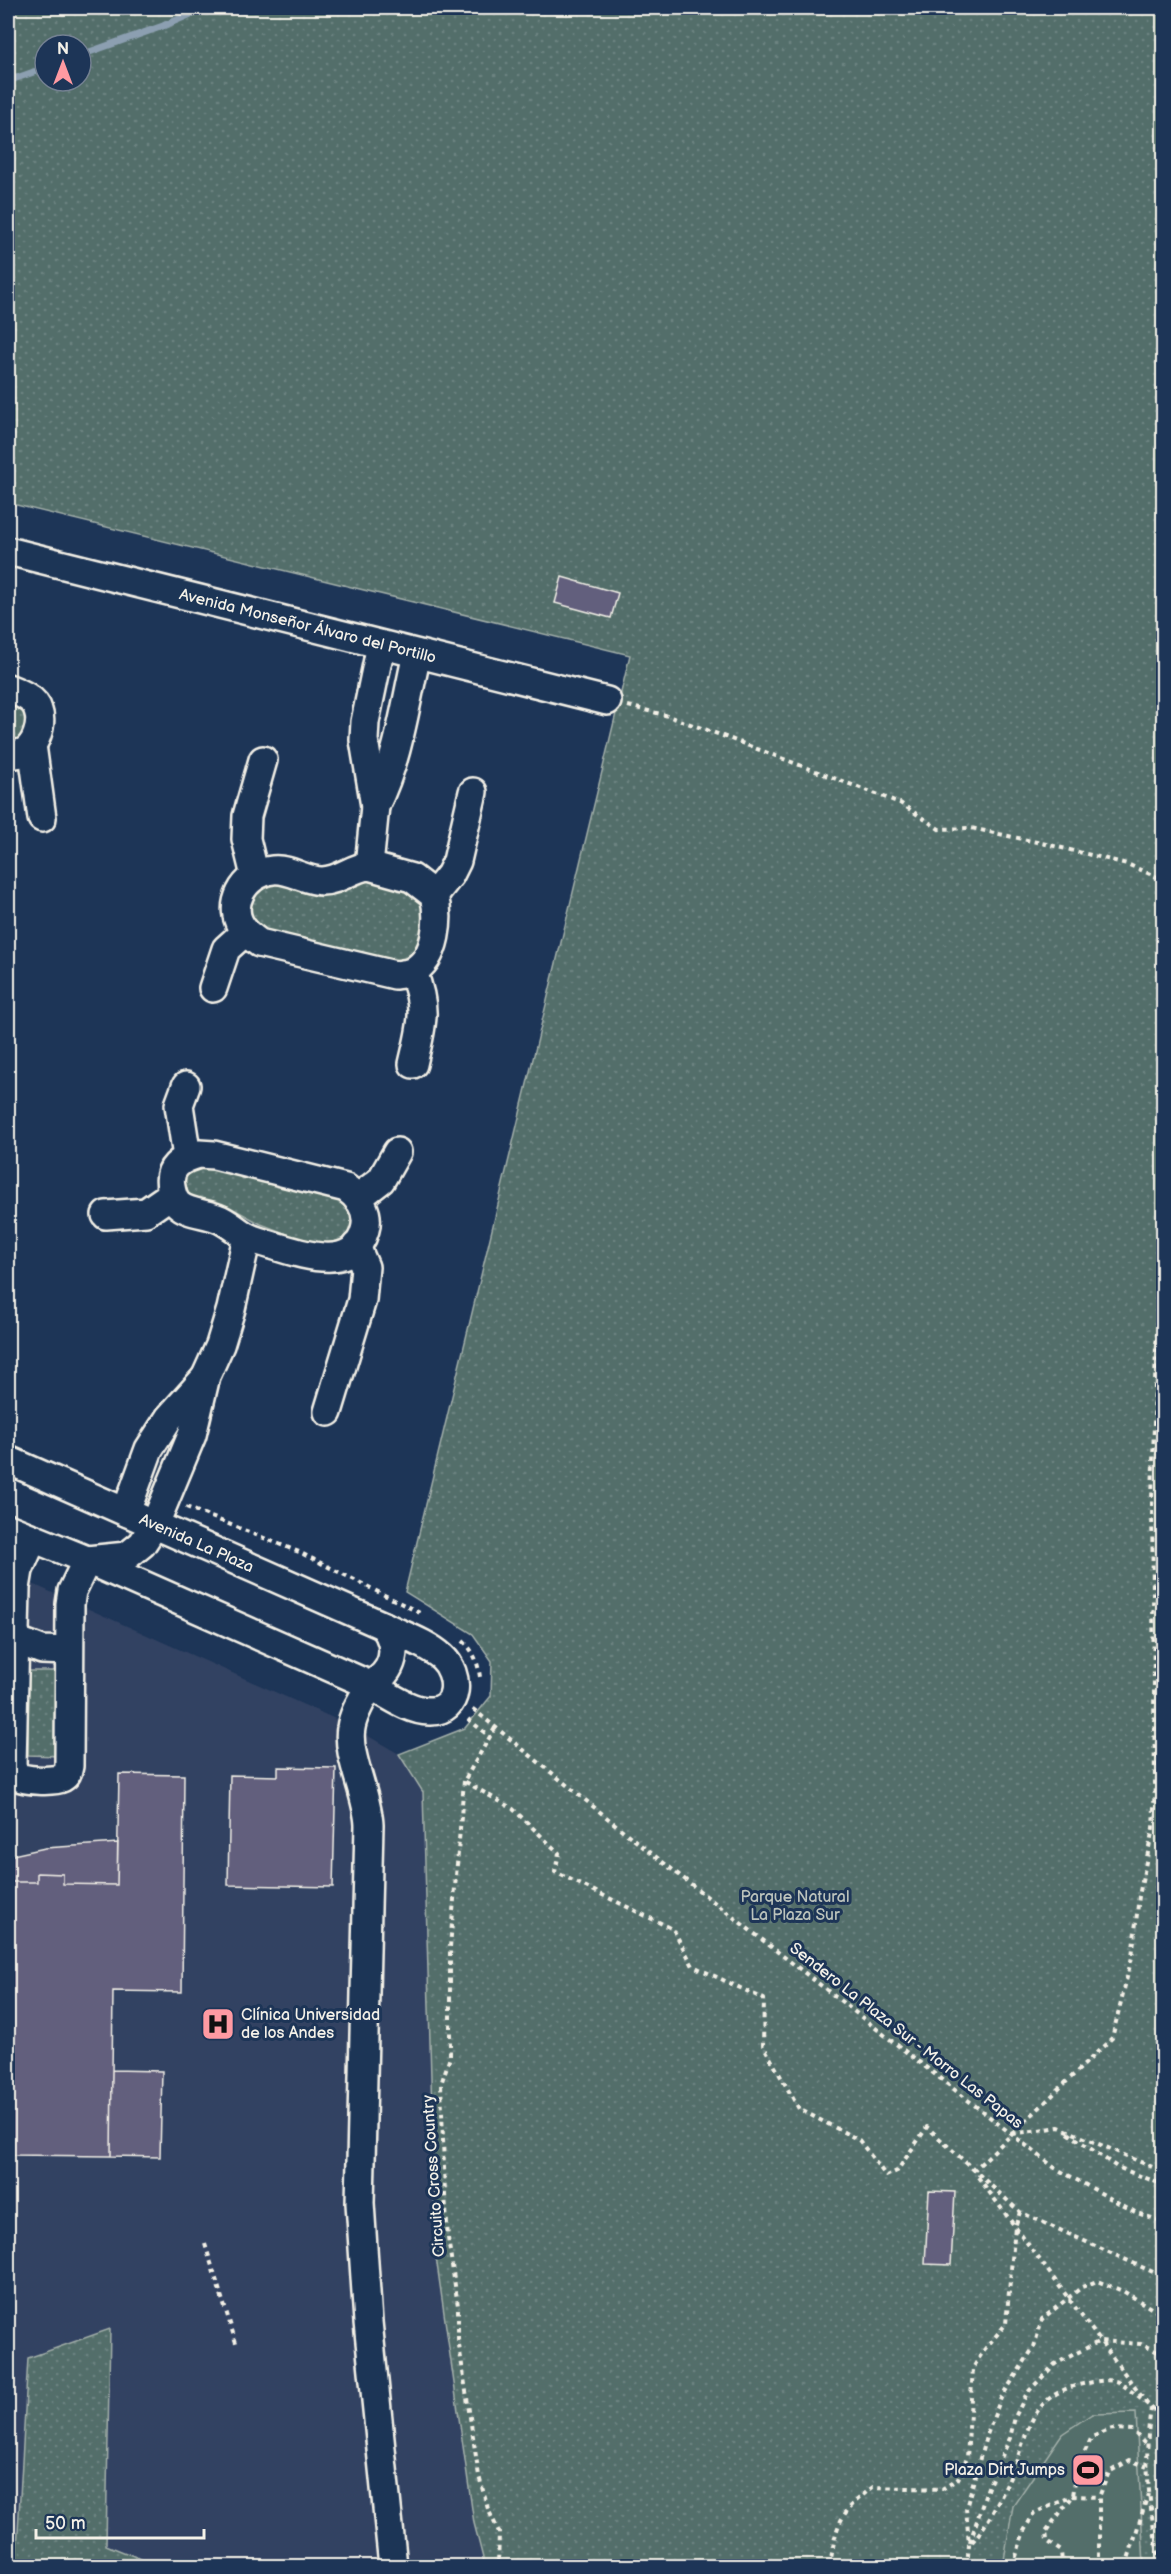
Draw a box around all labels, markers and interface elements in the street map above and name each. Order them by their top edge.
north arrow [33,33,93,93]
text: N [57,40,69,59]
street label: Avenida Monseñor Álvaro del Portillo [177,585,438,667]
street label: Avenida La Plaza [136,1510,257,1577]
park label: Parque Natural La Plaza Sur [741,1888,849,1925]
street label: Sendero La Plaza Sur - Morro Las Papas [786,1939,1026,2133]
hospital icon: Clínica Universidad de los Andes [200,2006,236,2042]
place label: Clínica Universidad de los Andes [241,2006,380,2043]
street label: Circuito Cross Country [419,2093,449,2258]
sports icon: Plaza Dirt Jumps [1070,2452,1106,2488]
place label: Plaza Dirt Jumps [944,2461,1065,2480]
scale bar [36,2502,204,2540]
text: 50 m [45,2513,86,2534]

